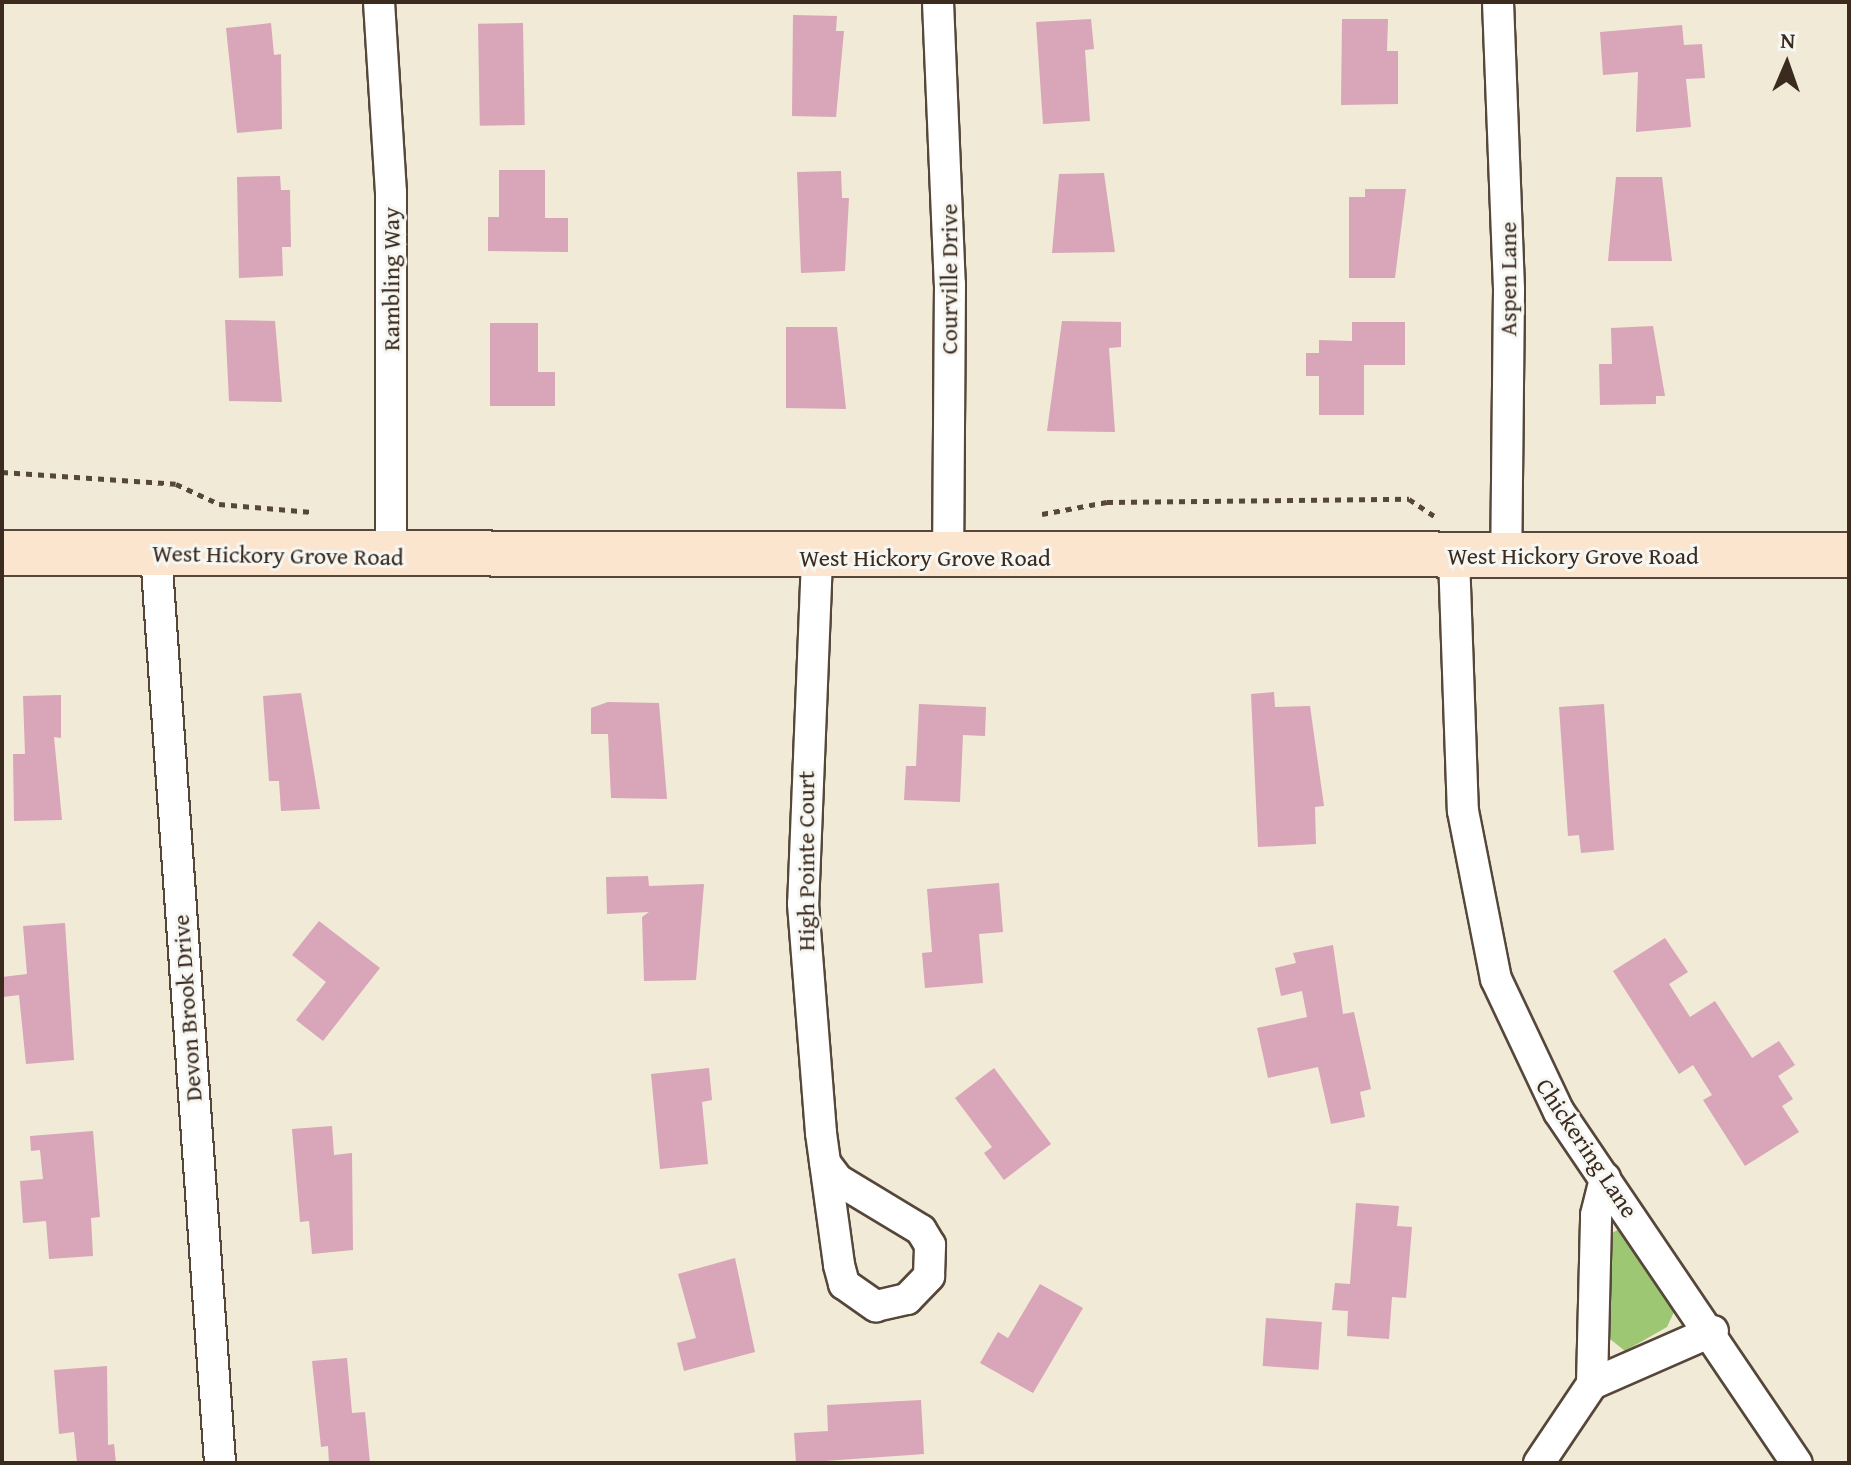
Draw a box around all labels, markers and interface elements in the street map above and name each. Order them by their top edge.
north arrow [1747,24,1827,104]
text: N [1780,24,1796,56]
street label: Courville Drive [935,204,963,354]
street label: Rambling Way [377,207,405,351]
street label: Aspen Lane [1494,222,1522,336]
street label: West Hickory Grove Road [152,538,404,572]
street label: West Hickory Grove Road [1447,542,1699,570]
street label: West Hickory Grove Road [799,544,1051,572]
street label: High Pointe Court [792,771,820,951]
street label: Devon Brook Drive [166,914,208,1102]
street label: Chickering Lane [1530,1073,1644,1223]

